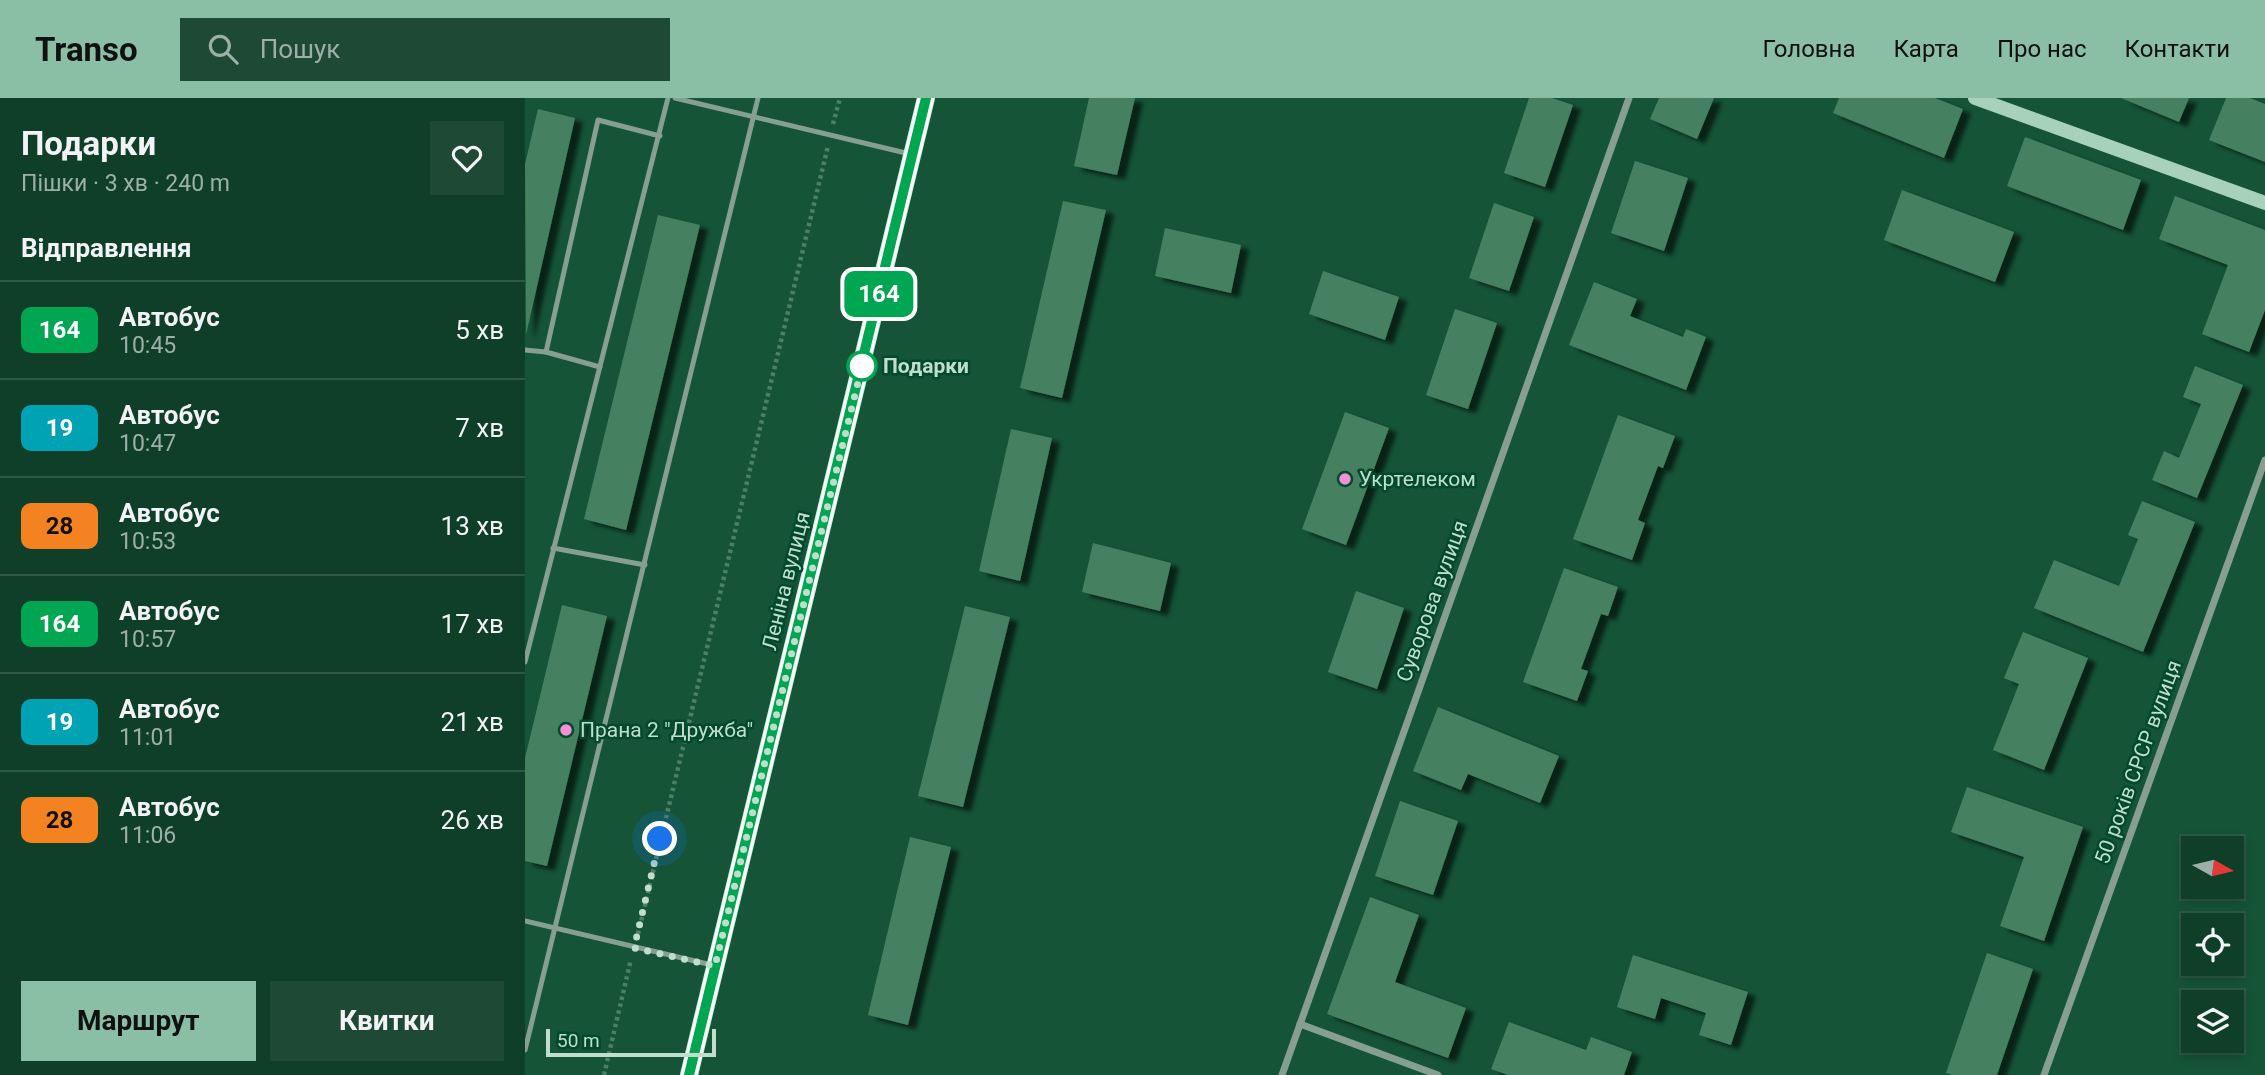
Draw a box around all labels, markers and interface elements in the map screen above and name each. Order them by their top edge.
search box [180,18,670,81]
text: Transo [35,30,138,69]
icon: search [204,30,242,68]
text: Пошук [260,34,340,64]
text: Головна [1763,35,1855,63]
text: Карта [1893,35,1959,63]
text: Про нас [1997,35,2087,63]
text: Контакти [2125,35,2230,63]
button: heart [430,121,504,195]
text: Подарки [21,124,156,163]
text: Пішки · 3 хв · 240 m [21,170,230,197]
text: Відправлення [21,233,191,263]
line badge: 164 [839,271,919,317]
text: 164 [858,280,900,308]
text: Автобус [119,302,220,332]
text: 5 хв [455,315,504,345]
text: 164 [39,316,80,344]
text: 10:45 [119,332,176,359]
marker: Подарки [847,351,877,381]
place label: Подарки [883,354,969,378]
text: Автобус [119,400,220,430]
text: 7 хв [455,413,504,443]
text: 19 [46,414,73,442]
text: 10:47 [119,430,176,457]
place label: Укртелеком [1359,467,1476,491]
marker: Укртелеком [1337,471,1353,487]
text: Автобус [119,498,220,528]
street label: Леніна вулиця [757,509,815,653]
text: 13 хв [441,511,504,541]
text: 28 [46,512,73,540]
street label: Суворова вулиця [1392,517,1472,685]
text: 10:53 [119,528,176,555]
text: Автобус [119,596,220,626]
text: 17 хв [441,609,504,639]
text: 164 [39,610,80,638]
text: 10:57 [119,626,176,653]
street label: 50 років СРСР вулиця [2090,657,2186,867]
text: Автобус [119,694,220,724]
text: 21 хв [441,707,504,737]
text: 19 [46,708,73,736]
place label: Прана 2 "Дружба" [580,718,753,742]
marker: Прана 2 "Дружба" [558,722,574,738]
text: 11:01 [119,724,176,751]
text: Автобус [119,792,220,822]
text: 26 хв [441,805,504,835]
text: 28 [46,806,73,834]
your location [642,821,677,856]
text: 11:06 [119,822,176,849]
north arrow [2181,836,2243,900]
map controls [2181,836,2244,1053]
button: locate [2181,913,2244,976]
button: Маршрут [21,981,256,1061]
button: Квитки [270,981,504,1061]
button: layers [2181,990,2244,1053]
scale bar [546,1026,716,1058]
text: 50 m [557,1029,600,1052]

